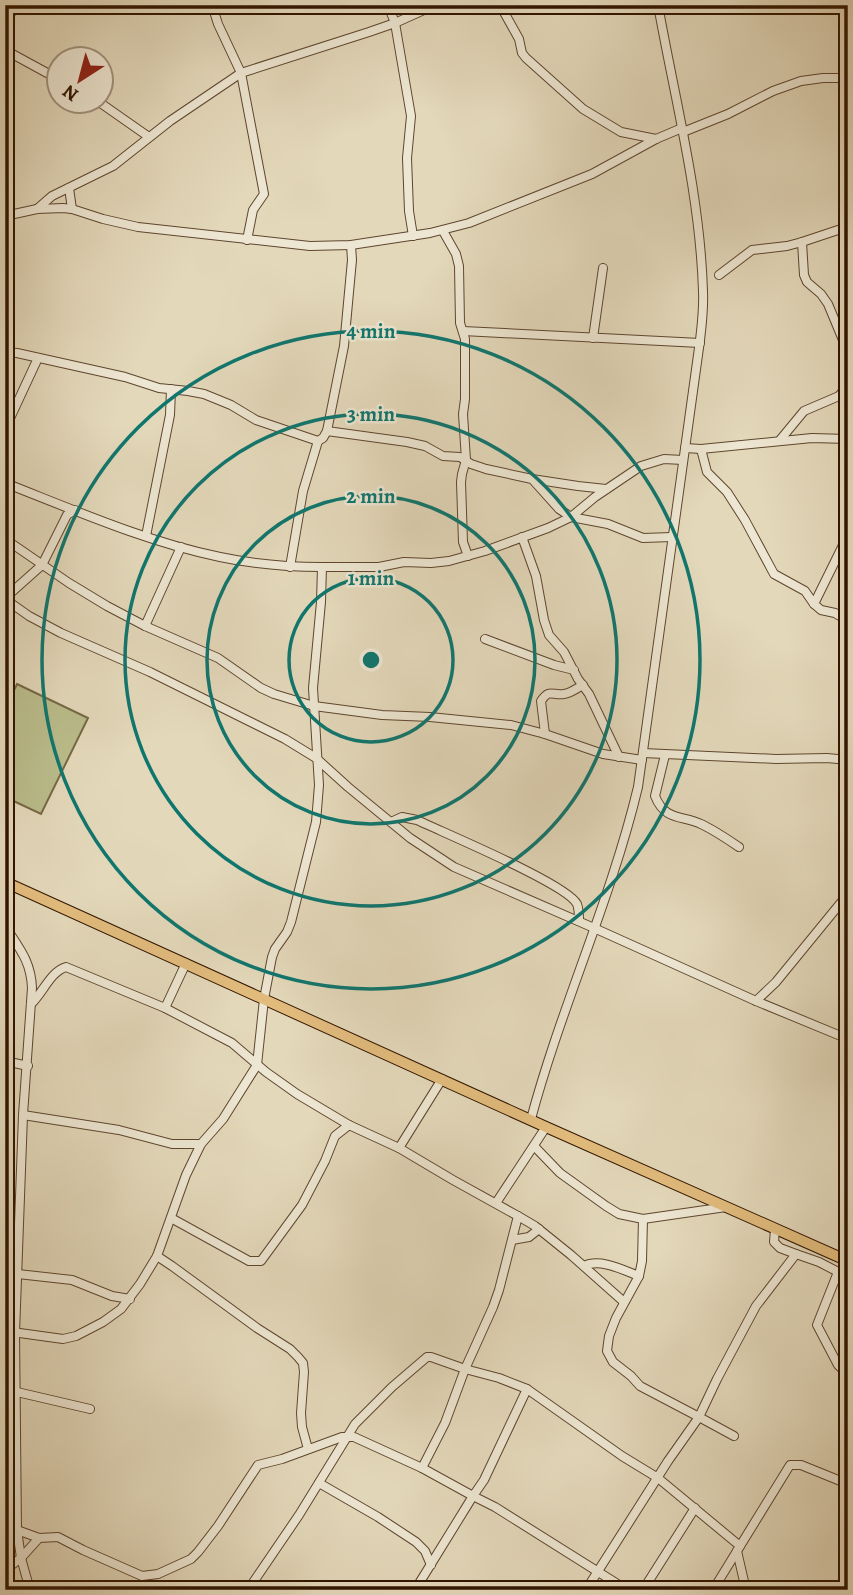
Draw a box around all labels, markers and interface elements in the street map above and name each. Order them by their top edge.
north arrow [46,46,116,116]
text: N [57,78,84,108]
text: 4 min [346,317,396,345]
text: 3 min [347,400,395,428]
text: 2 min [346,482,396,510]
text: 1 min [348,564,395,592]
centre of rings [359,648,383,672]

